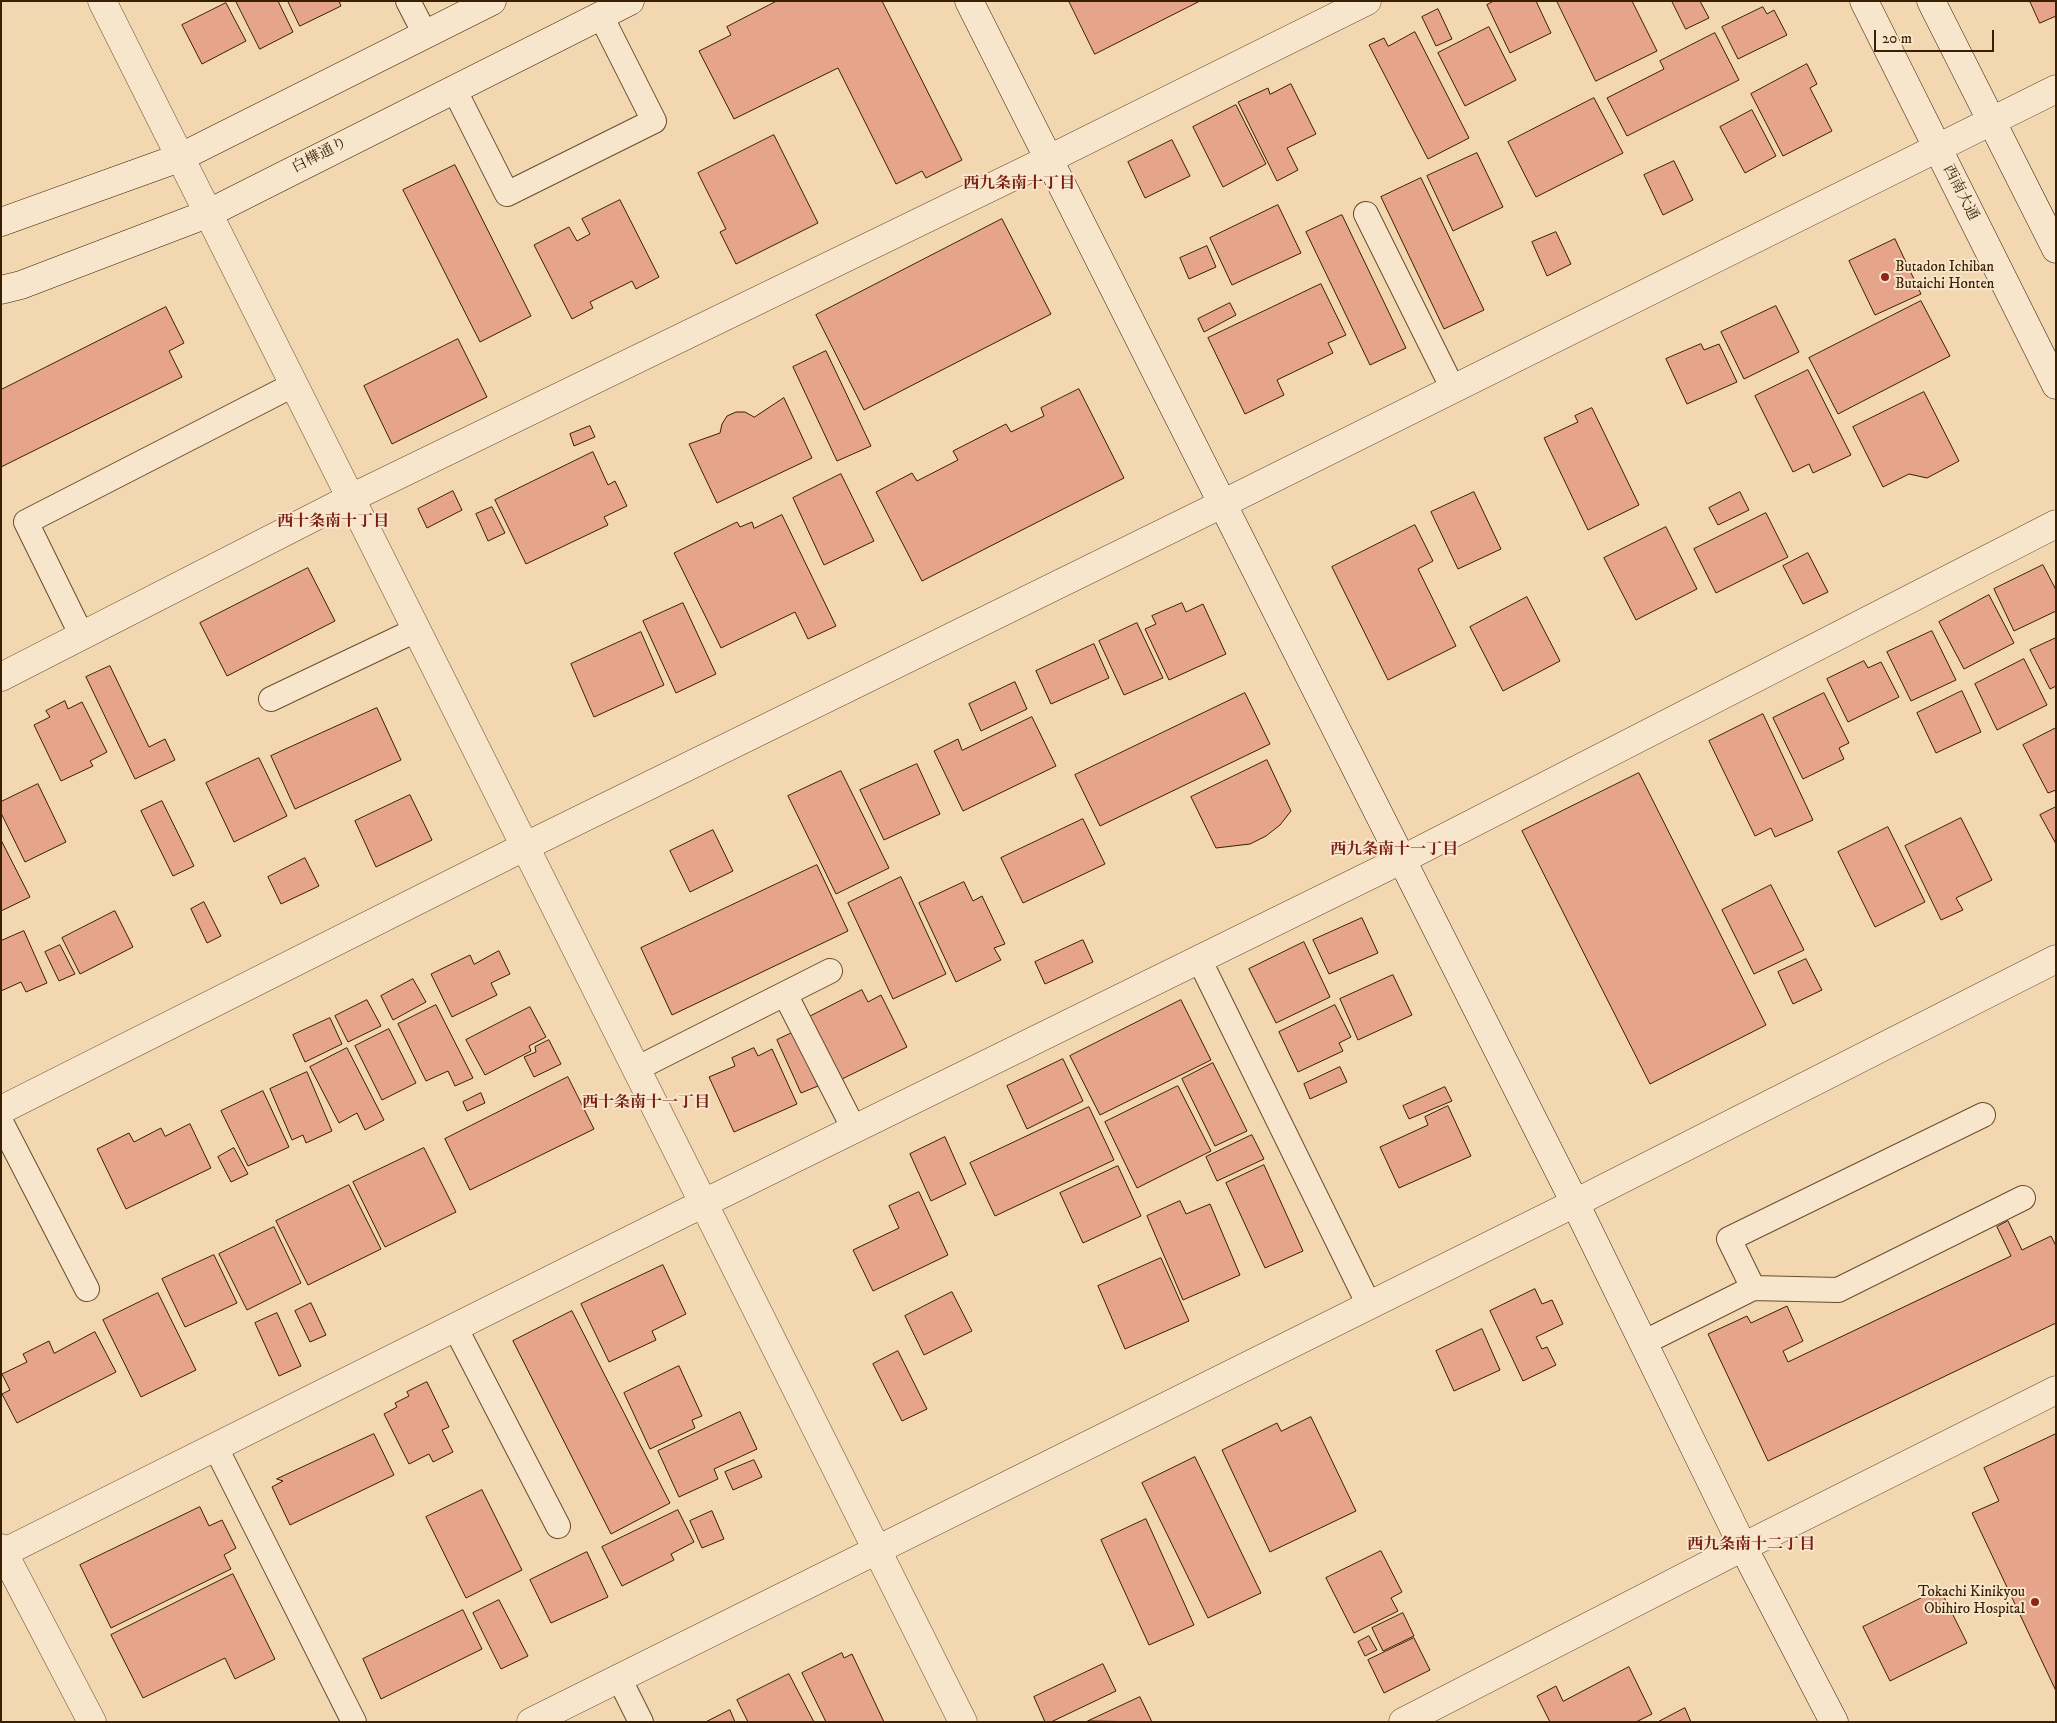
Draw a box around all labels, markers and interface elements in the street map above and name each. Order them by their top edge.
scale bar [1877,20,1997,52]
text: 20 m [1882,29,1912,48]
street label: 白樺通り [289,134,351,178]
street label: 西南大通 [1938,162,1982,224]
district label: 西九条南十丁目 [963,175,1075,195]
place label: Butadon Ichiban Butaichi Honten [1895,259,1994,294]
marker: Butadon Ichiban Butaichi Honten [1879,271,1891,283]
district label: 西十条南十丁目 [277,513,389,533]
district label: 西九条南十一丁目 [1330,841,1458,861]
district label: 西十条南十一丁目 [582,1094,710,1114]
district label: 西九条南十二丁目 [1687,1536,1815,1556]
place label: Tokachi Kinikyou Obihiro Hospital [1918,1584,2025,1619]
marker: Tokachi Kinikyou Obihiro Hospital [2029,1596,2041,1608]

